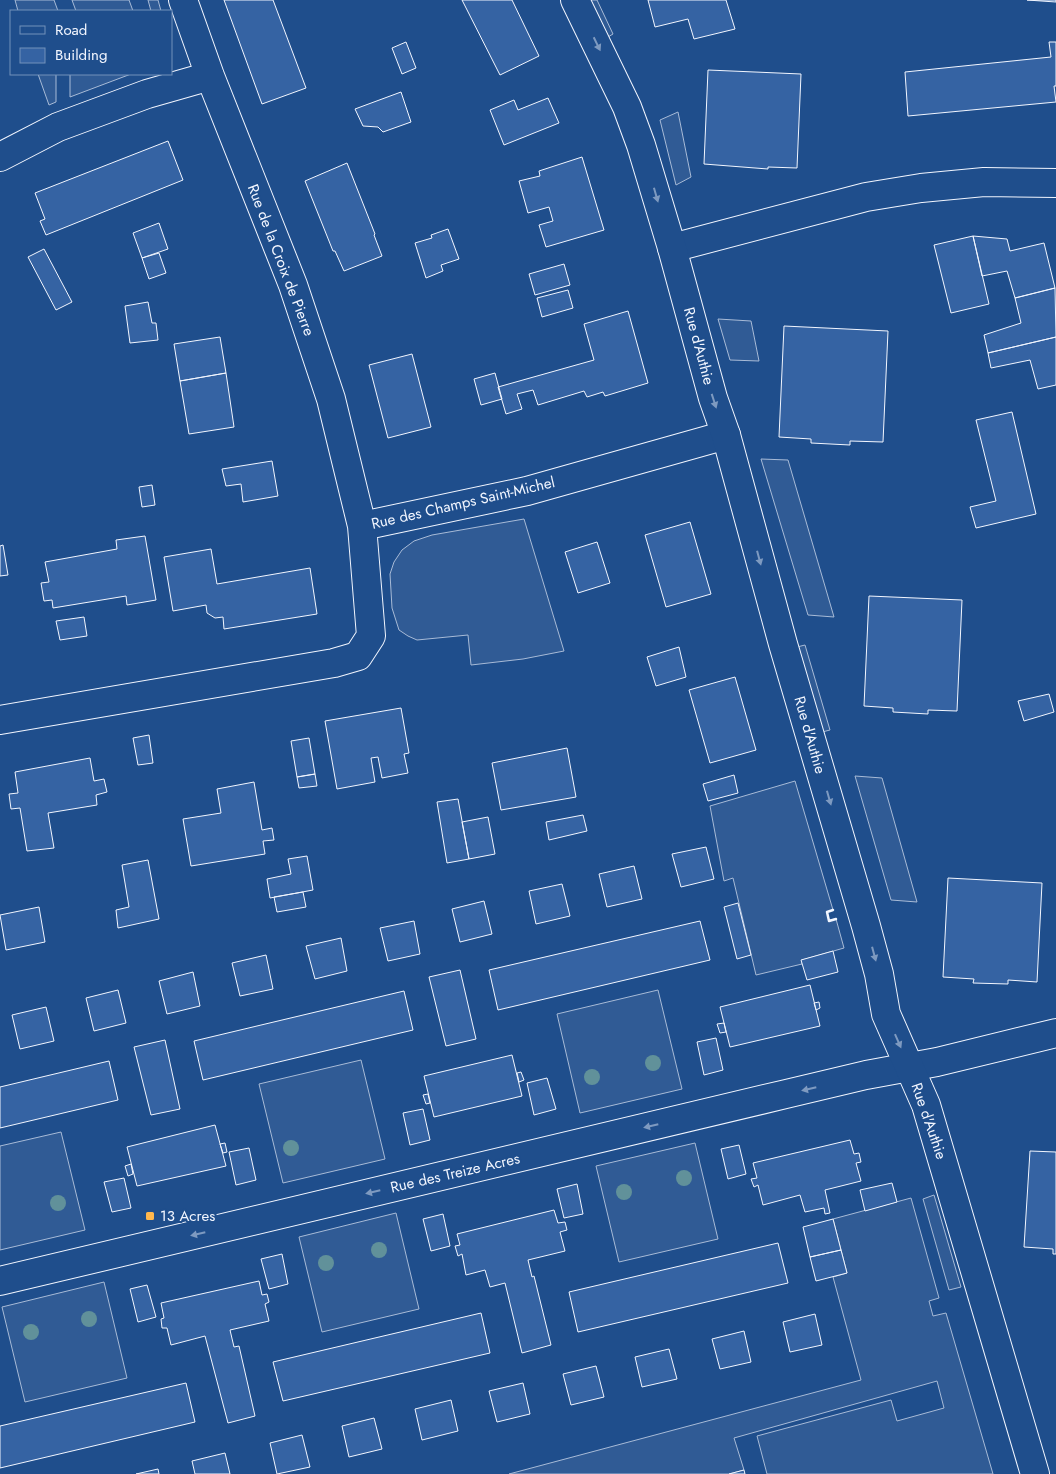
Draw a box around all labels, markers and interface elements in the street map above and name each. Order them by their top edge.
legend [10,10,172,75]
text: Road [55,19,87,41]
one-way arrow [593,36,601,51]
text: Building [55,44,107,66]
street label: Rue de la Croix de Pierre [242,181,320,339]
one-way arrow [653,187,661,202]
street label: Rue d'Authie [678,305,720,388]
one-way arrow [711,394,719,409]
street label: Rue des Champs Saint-Michel [369,471,557,535]
one-way arrow [756,550,764,565]
street label: Rue d'Authie [788,694,832,777]
one-way arrow [825,791,833,806]
one-way arrow [870,947,878,962]
one-way arrow [895,1034,903,1048]
street label: Rue d'Authie [906,1080,952,1162]
one-way arrow [800,1085,816,1093]
one-way arrow [643,1122,658,1130]
street label: Rue des Treize Acres [388,1147,522,1199]
one-way arrow [366,1188,381,1196]
place label: 13 Acres [160,1205,215,1227]
marker: 13 Acres [144,1210,156,1222]
one-way arrow [191,1230,206,1238]

